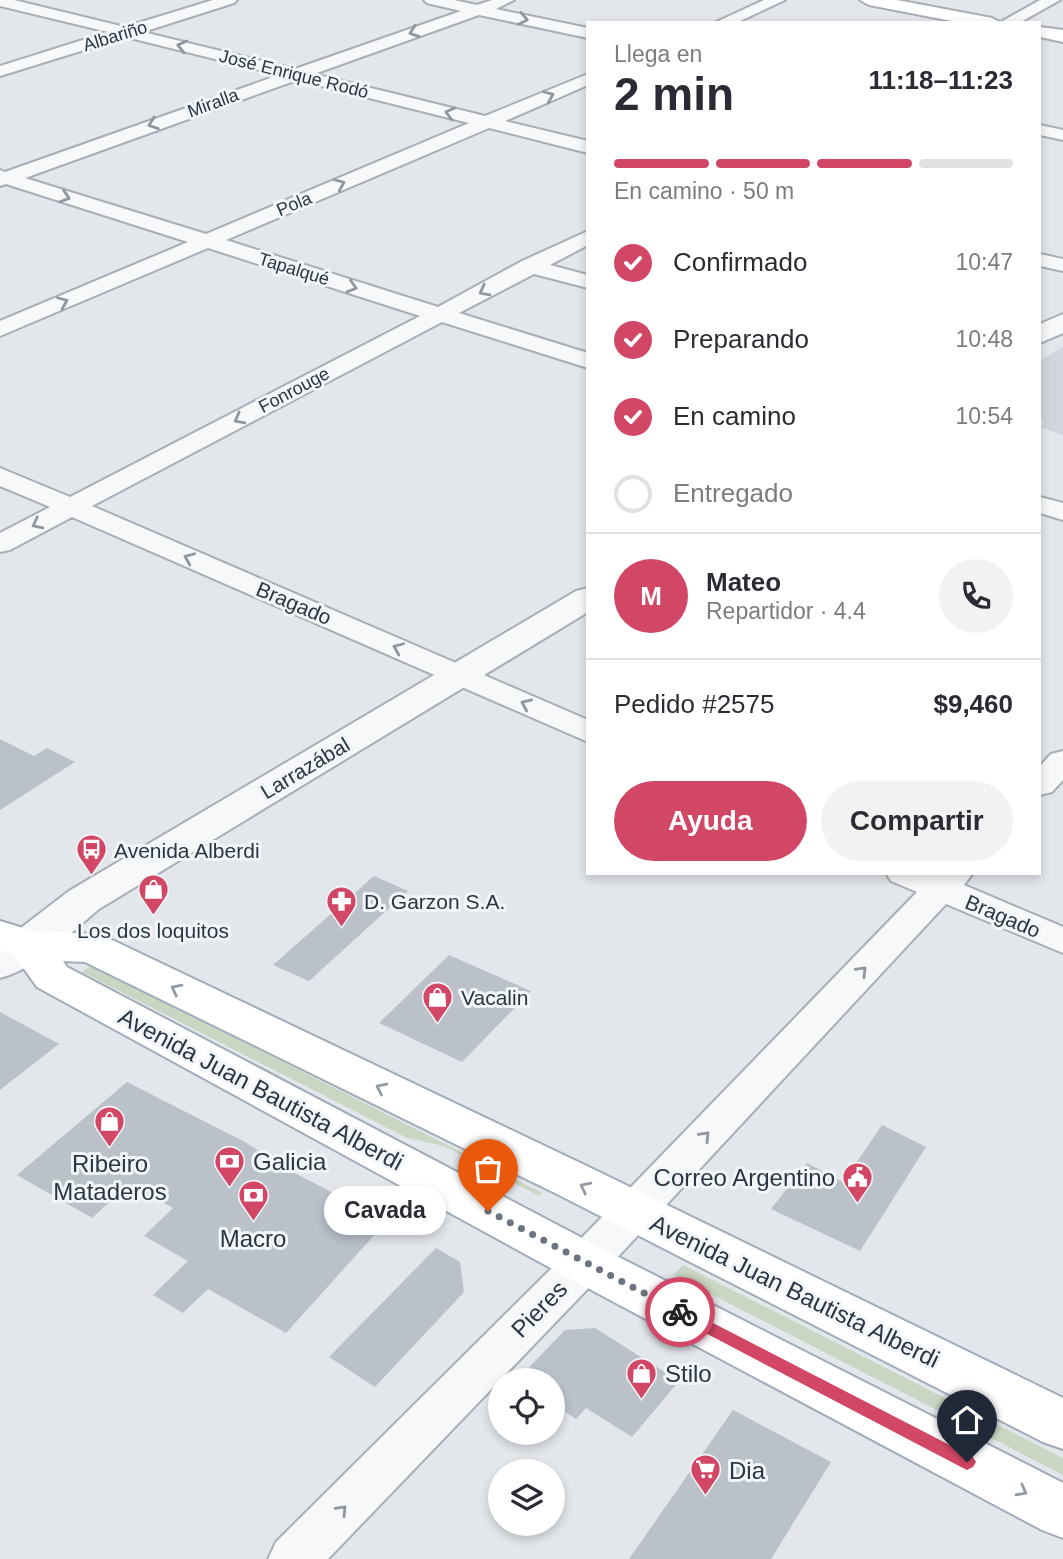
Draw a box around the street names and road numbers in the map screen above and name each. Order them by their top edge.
street label: Albariño [80,17,150,55]
street label: José Enrique Rodó [217,46,371,102]
street label: Miralla [185,84,242,121]
street label: Pola [274,187,315,220]
street label: Tapalqué [256,249,332,289]
street label: Fonrouge [255,363,333,417]
street label: Bragado [253,577,335,629]
street label: Larrazábal [257,733,353,803]
street label: Bragado [962,890,1044,942]
street label: Avenida Juan Bautista Alberdi [114,1002,408,1176]
street label: Avenida Juan Bautista Alberdi [646,1209,944,1373]
street label: Pieres [506,1275,572,1343]

